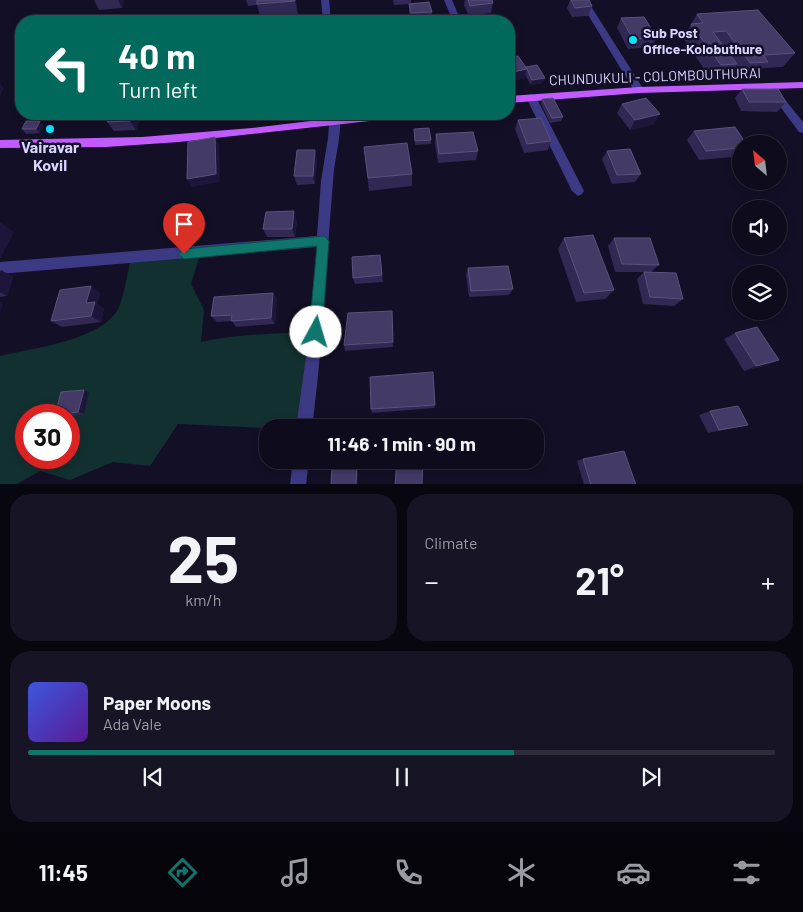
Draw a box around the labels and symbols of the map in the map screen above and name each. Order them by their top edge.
place label: Sub Post Office-Kolobuthure [643,24,763,57]
marker: Sub Post Office-Kolobuthure [627,34,639,46]
street label: CHUNDUKULI - COLOMBOUTHURAI [549,64,761,88]
marker: Vairavar Kovil [44,123,56,135]
north arrow [732,135,788,190]
place label: Vairavar Kovil [21,137,79,174]
pin [163,203,205,254]
position arrow [289,305,341,357]
speed limit sign: 30 [15,404,80,469]

